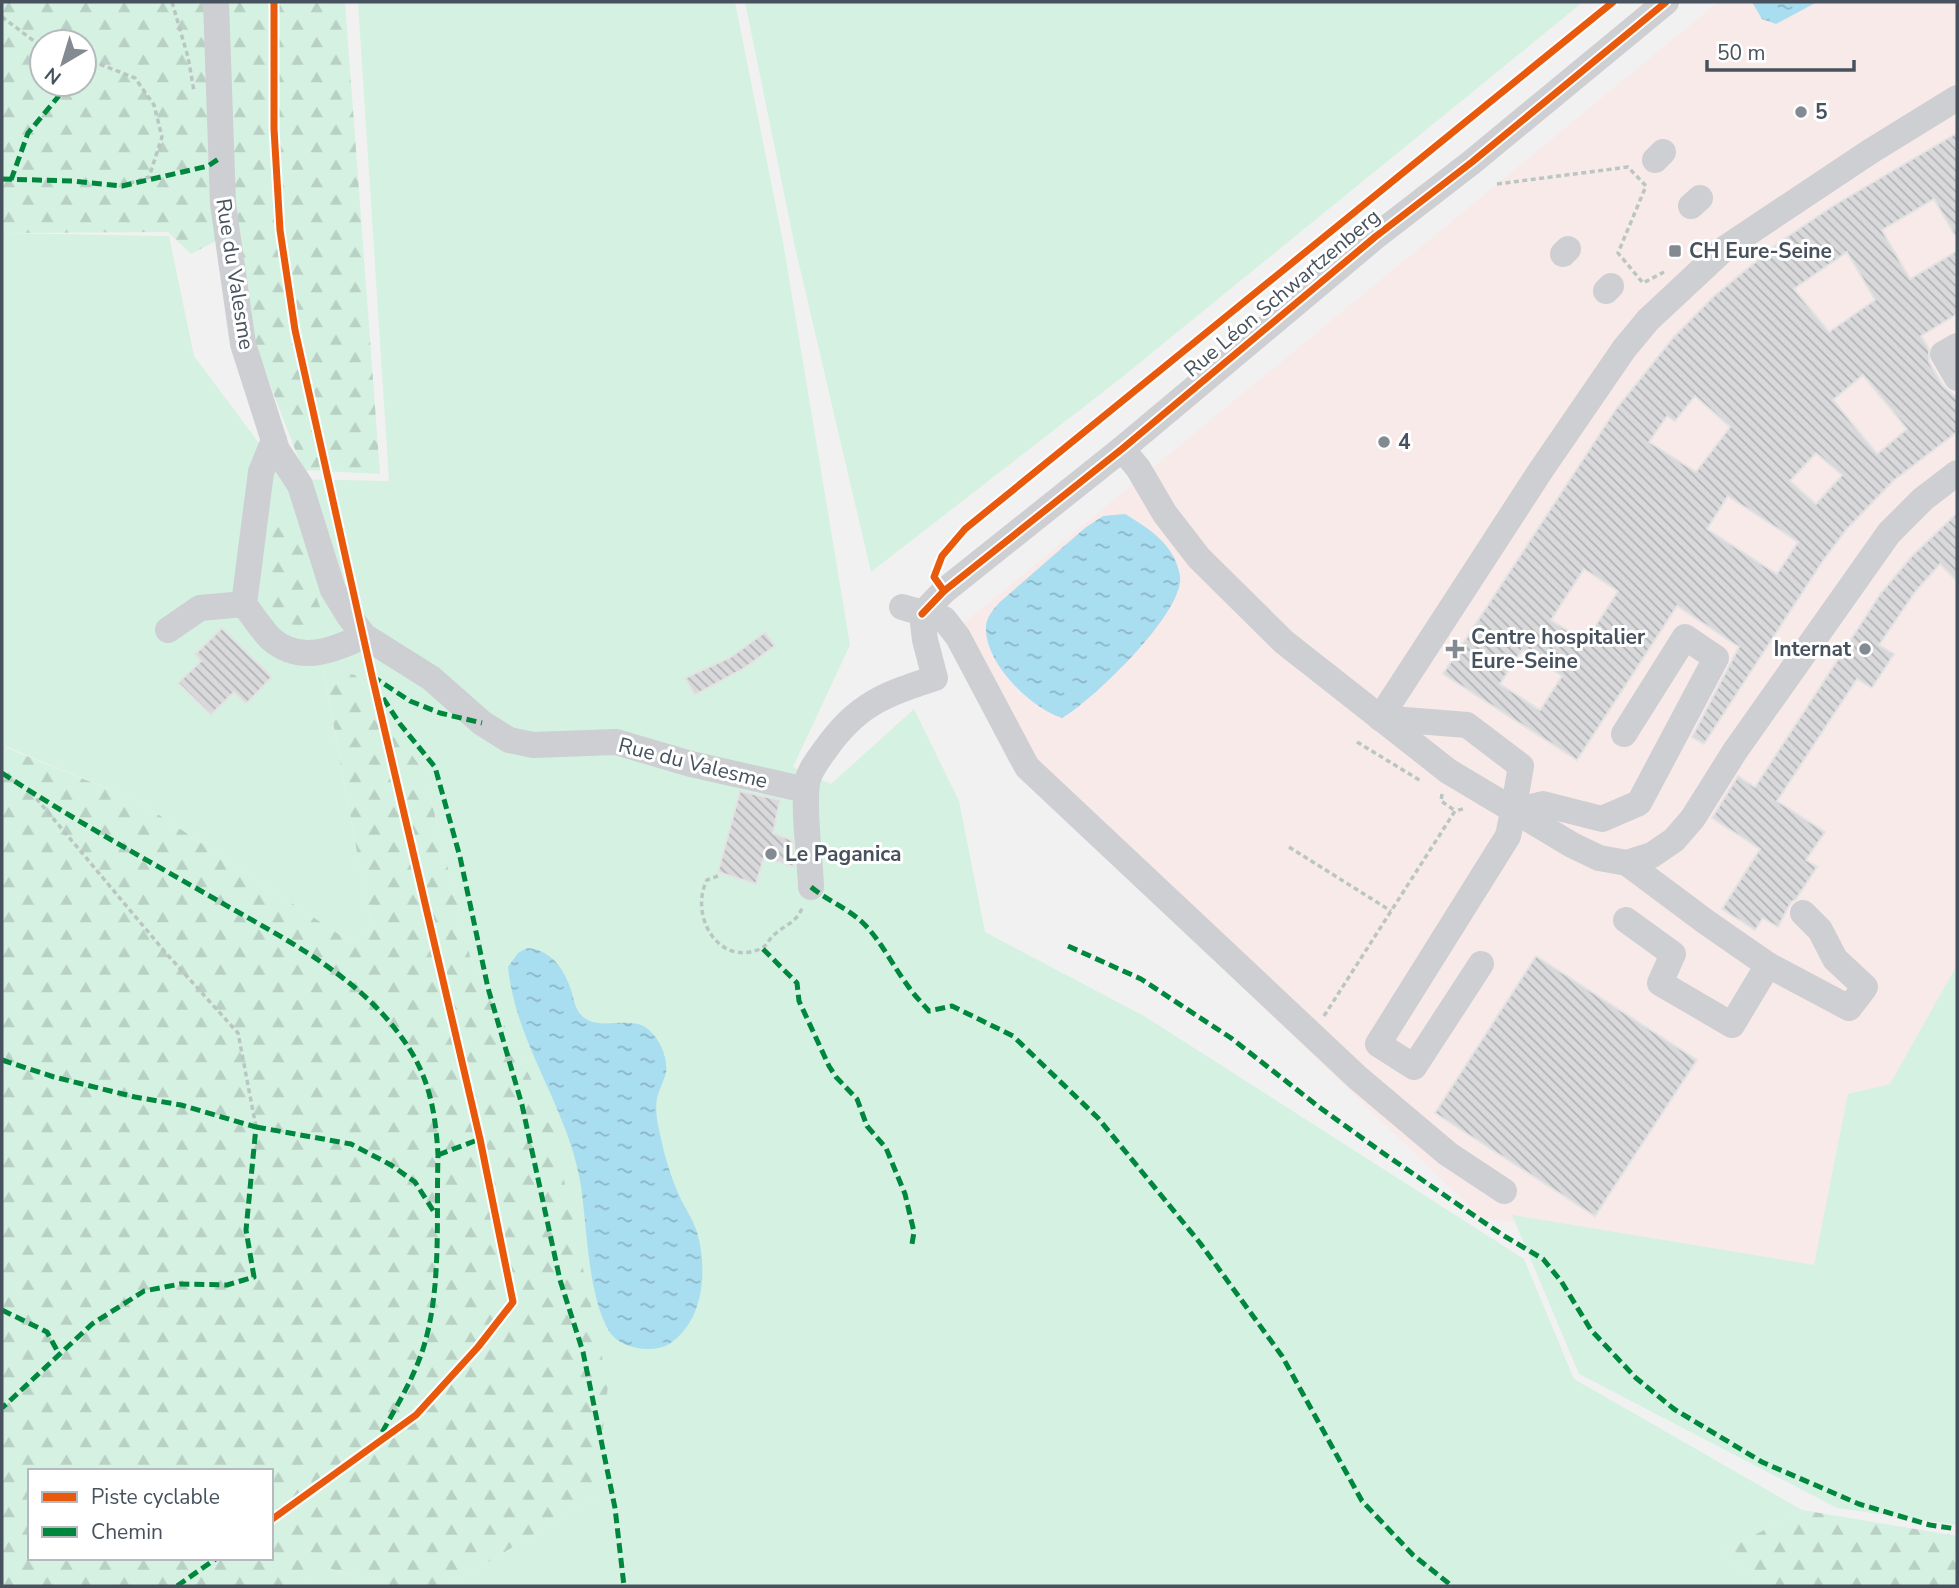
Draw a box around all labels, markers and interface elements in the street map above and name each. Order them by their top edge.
north arrow [28,28,98,98]
scale bar [1707,28,1854,72]
text: 50 m [1717,39,1766,67]
text: N [40,61,67,90]
place label: 5 [1815,98,1828,126]
marker: 5 [1793,104,1809,120]
street label: Rue du Valesme [209,196,261,352]
street label: Rue Léon Schwartzenberg [1178,203,1386,383]
place label: CH Eure-Seine [1689,237,1832,265]
marker: CH Eure-Seine [1667,243,1683,259]
place label: 4 [1398,428,1411,456]
marker: 4 [1376,434,1392,450]
place label: Centre hospitalier Eure-Seine [1471,623,1646,675]
place label: Internat [1773,635,1852,663]
marker: Centre hospitalier Eure-Seine [1445,639,1465,659]
marker: Internat [1857,641,1873,657]
street label: Rue du Valesme [616,731,770,795]
place label: Le Paganica [785,840,902,868]
marker: Le Paganica [763,846,779,862]
legend [28,1469,273,1560]
text: Piste cyclable [91,1483,220,1511]
text: Chemin [91,1518,163,1546]

